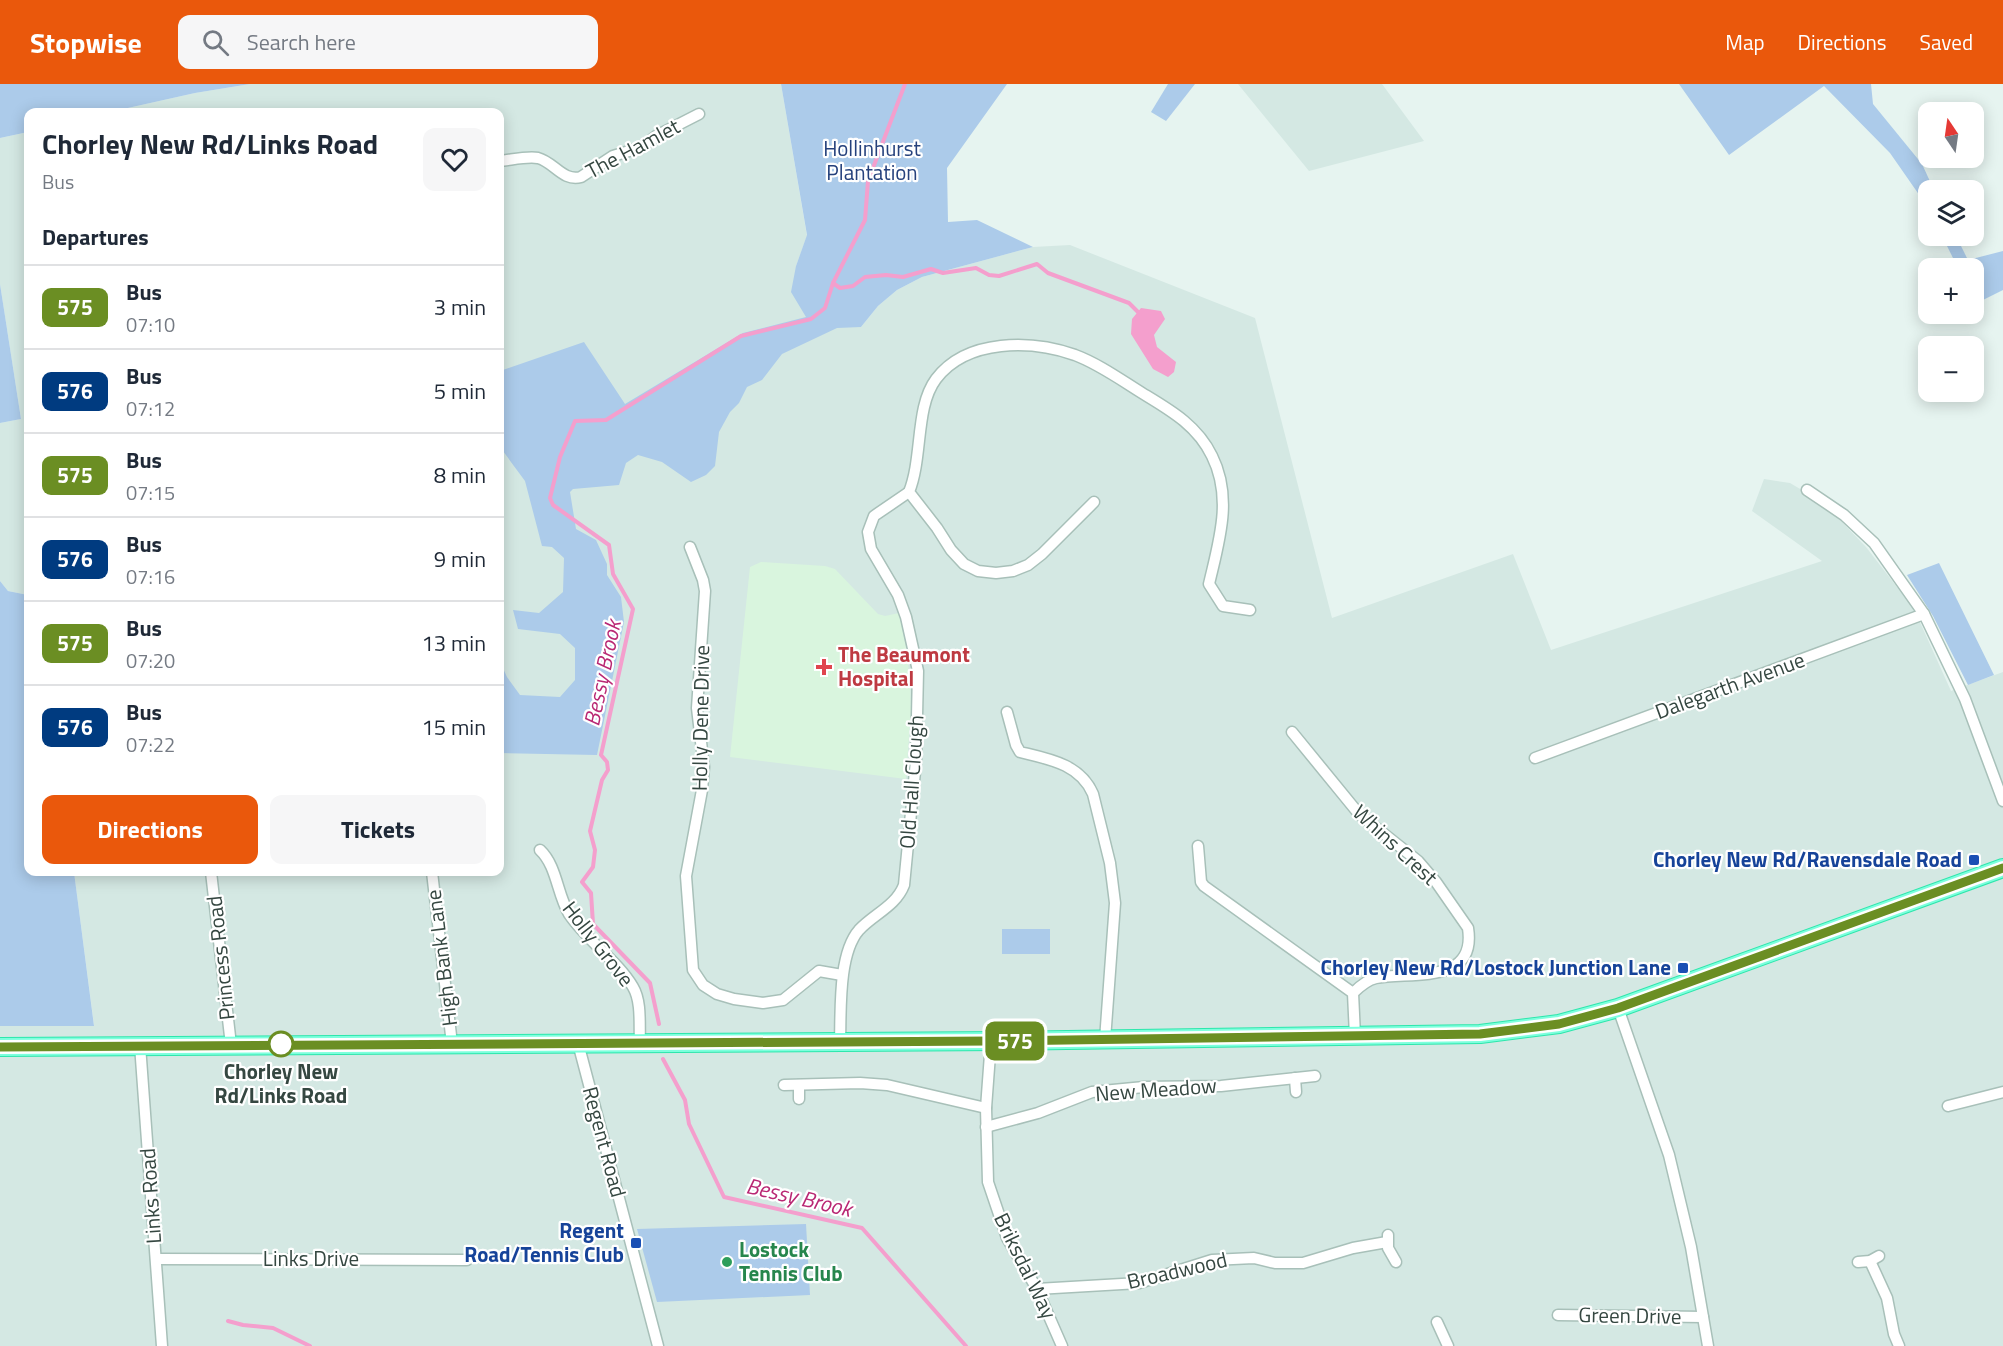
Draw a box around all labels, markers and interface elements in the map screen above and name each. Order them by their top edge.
search box [178,15,598,69]
text: Stopwise [30,21,142,64]
text: Search here [247,25,356,59]
icon: search [199,26,232,59]
text: Map [1725,26,1765,58]
text: Directions [1798,26,1887,58]
text: Saved [1920,26,1973,58]
north arrow [1918,102,1984,168]
map controls [1918,102,1984,402]
street label: The Hamlet [580,110,686,186]
text: Chorley New Rd/Links Road [42,122,378,165]
button: heart [423,128,486,191]
park label: Hollinhurst Plantation [823,132,921,188]
text: Bus [42,166,74,197]
button: layers [1918,180,1984,246]
text: Departures [42,220,149,254]
button: + [1918,258,1984,324]
text: Bus [126,275,162,309]
text: 3 min [434,290,486,324]
text: 575 [57,291,93,323]
text: 07:10 [126,309,175,340]
button: − [1918,336,1984,402]
text: Bus [126,359,162,393]
text: 5 min [434,374,486,408]
text: 576 [57,375,93,407]
text: 07:12 [126,393,175,424]
text: Bus [126,443,162,477]
text: 8 min [434,458,486,492]
text: 575 [57,459,93,491]
text: 07:15 [126,477,175,508]
text: Bus [126,527,162,561]
text: 9 min [434,542,486,576]
text: 576 [57,543,93,575]
text: 07:16 [126,561,175,592]
text: Bus [126,611,162,645]
water label: Bessy Brook [574,615,630,729]
text: 13 min [421,626,486,660]
text: 575 [57,627,93,659]
place label: The Beaumont Hospital [838,638,970,694]
street label: Dalegarth Avenue [1650,643,1809,727]
text: 07:20 [126,645,175,676]
street label: Holly Dene Drive [683,645,717,791]
marker: The Beaumont Hospital [815,658,833,676]
text: Bus [126,695,162,729]
text: 15 min [421,710,486,744]
text: 576 [57,711,93,743]
street label: Old Hall Clough [890,714,932,850]
text: 07:22 [126,729,175,760]
button: Directions [42,795,258,864]
button: Tickets [270,795,486,864]
street label: Whins Crest [1346,796,1446,893]
place label: Chorley New Rd/Ravensdale Road [1653,843,1962,875]
marker: Chorley New Rd/Ravensdale Road [1967,853,1981,867]
street label: High Bank Lane [417,888,465,1028]
street label: Princess Road [198,894,242,1022]
street label: Holly Grove [555,894,642,993]
place label: Chorley New Rd/Lostock Junction Lane [1321,951,1671,983]
marker: Chorley New Rd/Lostock Junction Lane [1676,961,1690,975]
line badge: 575 [980,1022,1050,1060]
text: 575 [997,1025,1033,1057]
marker: Chorley New Rd/Links Road [268,1031,294,1057]
place label: Chorley New Rd/Links Road [215,1055,347,1111]
street label: New Meadow [1094,1069,1218,1109]
street label: Regent Road [575,1083,635,1201]
street label: Links Road [131,1147,169,1245]
water label: Bessy Brook [743,1168,857,1226]
street label: Briksdal Way [986,1207,1065,1324]
place label: Regent Road/Tennis Club [464,1214,624,1270]
place label: Lostock Tennis Club [739,1233,843,1289]
marker: Regent Road/Tennis Club [629,1236,643,1250]
street label: Links Drive [263,1242,359,1274]
street label: Broadwood [1124,1243,1230,1297]
marker: Lostock Tennis Club [720,1255,734,1269]
street label: Green Drive [1578,1298,1682,1332]

